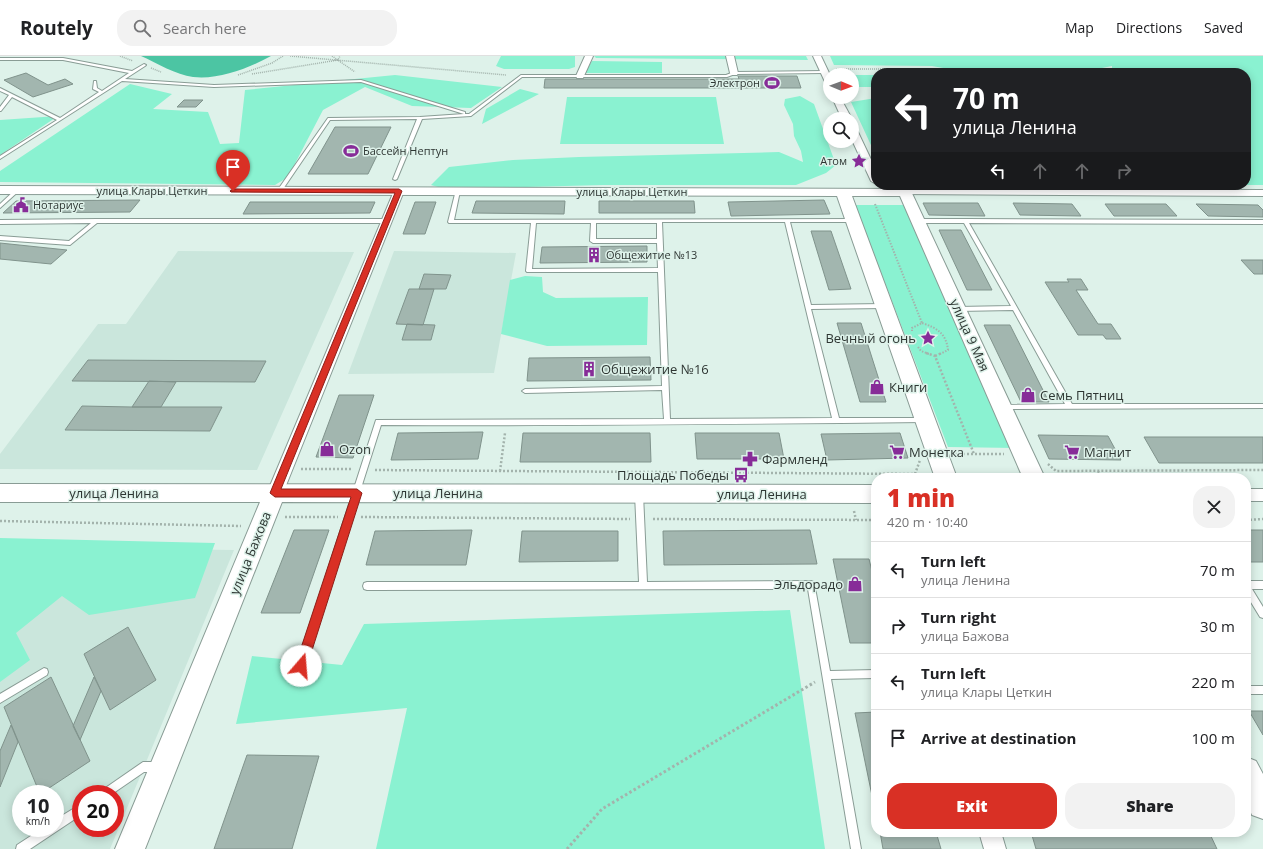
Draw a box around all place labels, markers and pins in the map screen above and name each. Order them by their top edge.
sports icon: Электрон [763,74,781,92]
place label: Электрон [709,75,760,90]
sports icon: Бассейн Нептун [342,142,360,160]
place label: Бассейн Нептун [363,143,448,158]
pin [216,150,250,191]
place icon: Атом [850,152,868,170]
place label: Атом [820,153,847,168]
public building icon: Нотариус [12,196,30,214]
place label: Нотариус [33,197,84,212]
building icon: Общежитие №13 [585,246,603,264]
place label: Общежитие №13 [606,247,697,262]
place label: Вечный огонь [825,329,916,347]
place icon: Вечный огонь [919,329,937,347]
building icon: Общежитие №16 [580,360,598,378]
place label: Общежитие №16 [601,360,709,378]
shop icon: Книги [868,378,886,396]
place label: Книги [889,378,927,396]
shop icon: Семь Пятниц [1019,386,1037,404]
place label: Семь Пятниц [1040,386,1123,404]
shop icon: Ozon [318,440,336,458]
place label: Ozon [339,440,371,458]
supermarket icon: Монетка [888,443,906,461]
place label: Монетка [909,443,964,461]
supermarket icon: Магнит [1063,443,1081,461]
place label: Магнит [1084,443,1131,461]
pharmacy icon: Фармленд [741,450,759,468]
place label: Фармленд [762,450,828,468]
place label: Площадь Победы [617,466,729,484]
bus stop icon: Площадь Победы [732,466,750,484]
place label: Эльдорадо [774,575,843,593]
shop icon: Эльдорадо [846,575,864,593]

